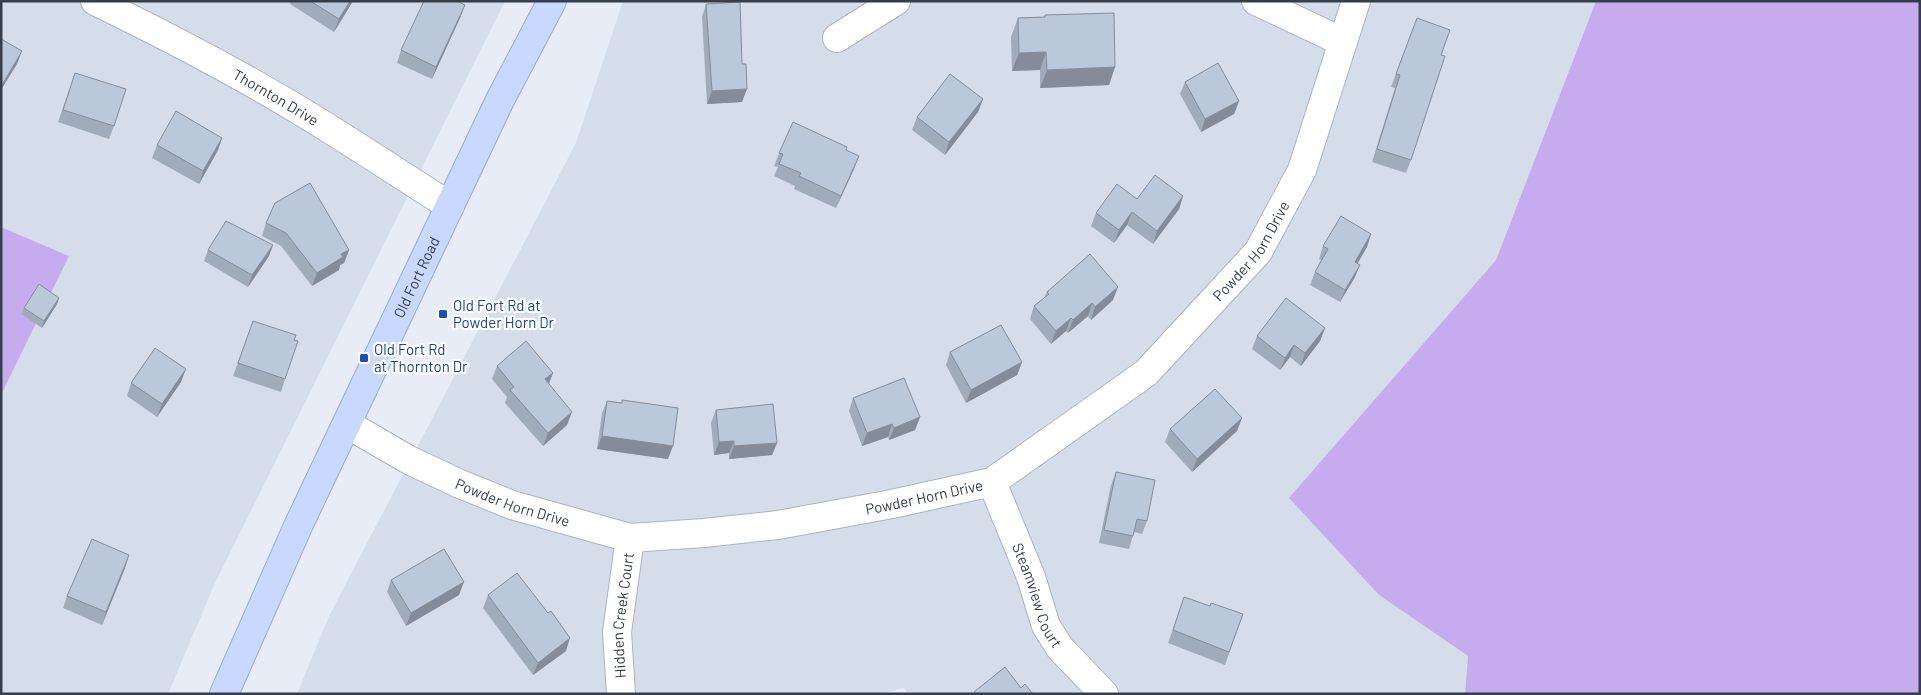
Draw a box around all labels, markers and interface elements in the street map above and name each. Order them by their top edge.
street label: Thornton Drive [230,65,322,129]
street label: Powder Horn Drive [1209,198,1293,304]
street label: Old Fort Road [389,234,443,321]
place label: Old Fort Rd at Powder Horn Dr [453,296,554,331]
marker: Old Fort Rd at Powder Horn Dr [437,308,449,320]
place label: Old Fort Rd at Thornton Dr [374,340,468,375]
marker: Old Fort Rd at Thornton Dr [358,352,370,364]
street label: Powder Horn Drive [453,474,572,530]
street label: Powder Horn Drive [864,475,984,518]
street label: Steamview Court [1009,540,1066,651]
street label: Hidden Creek Court [608,551,637,679]

